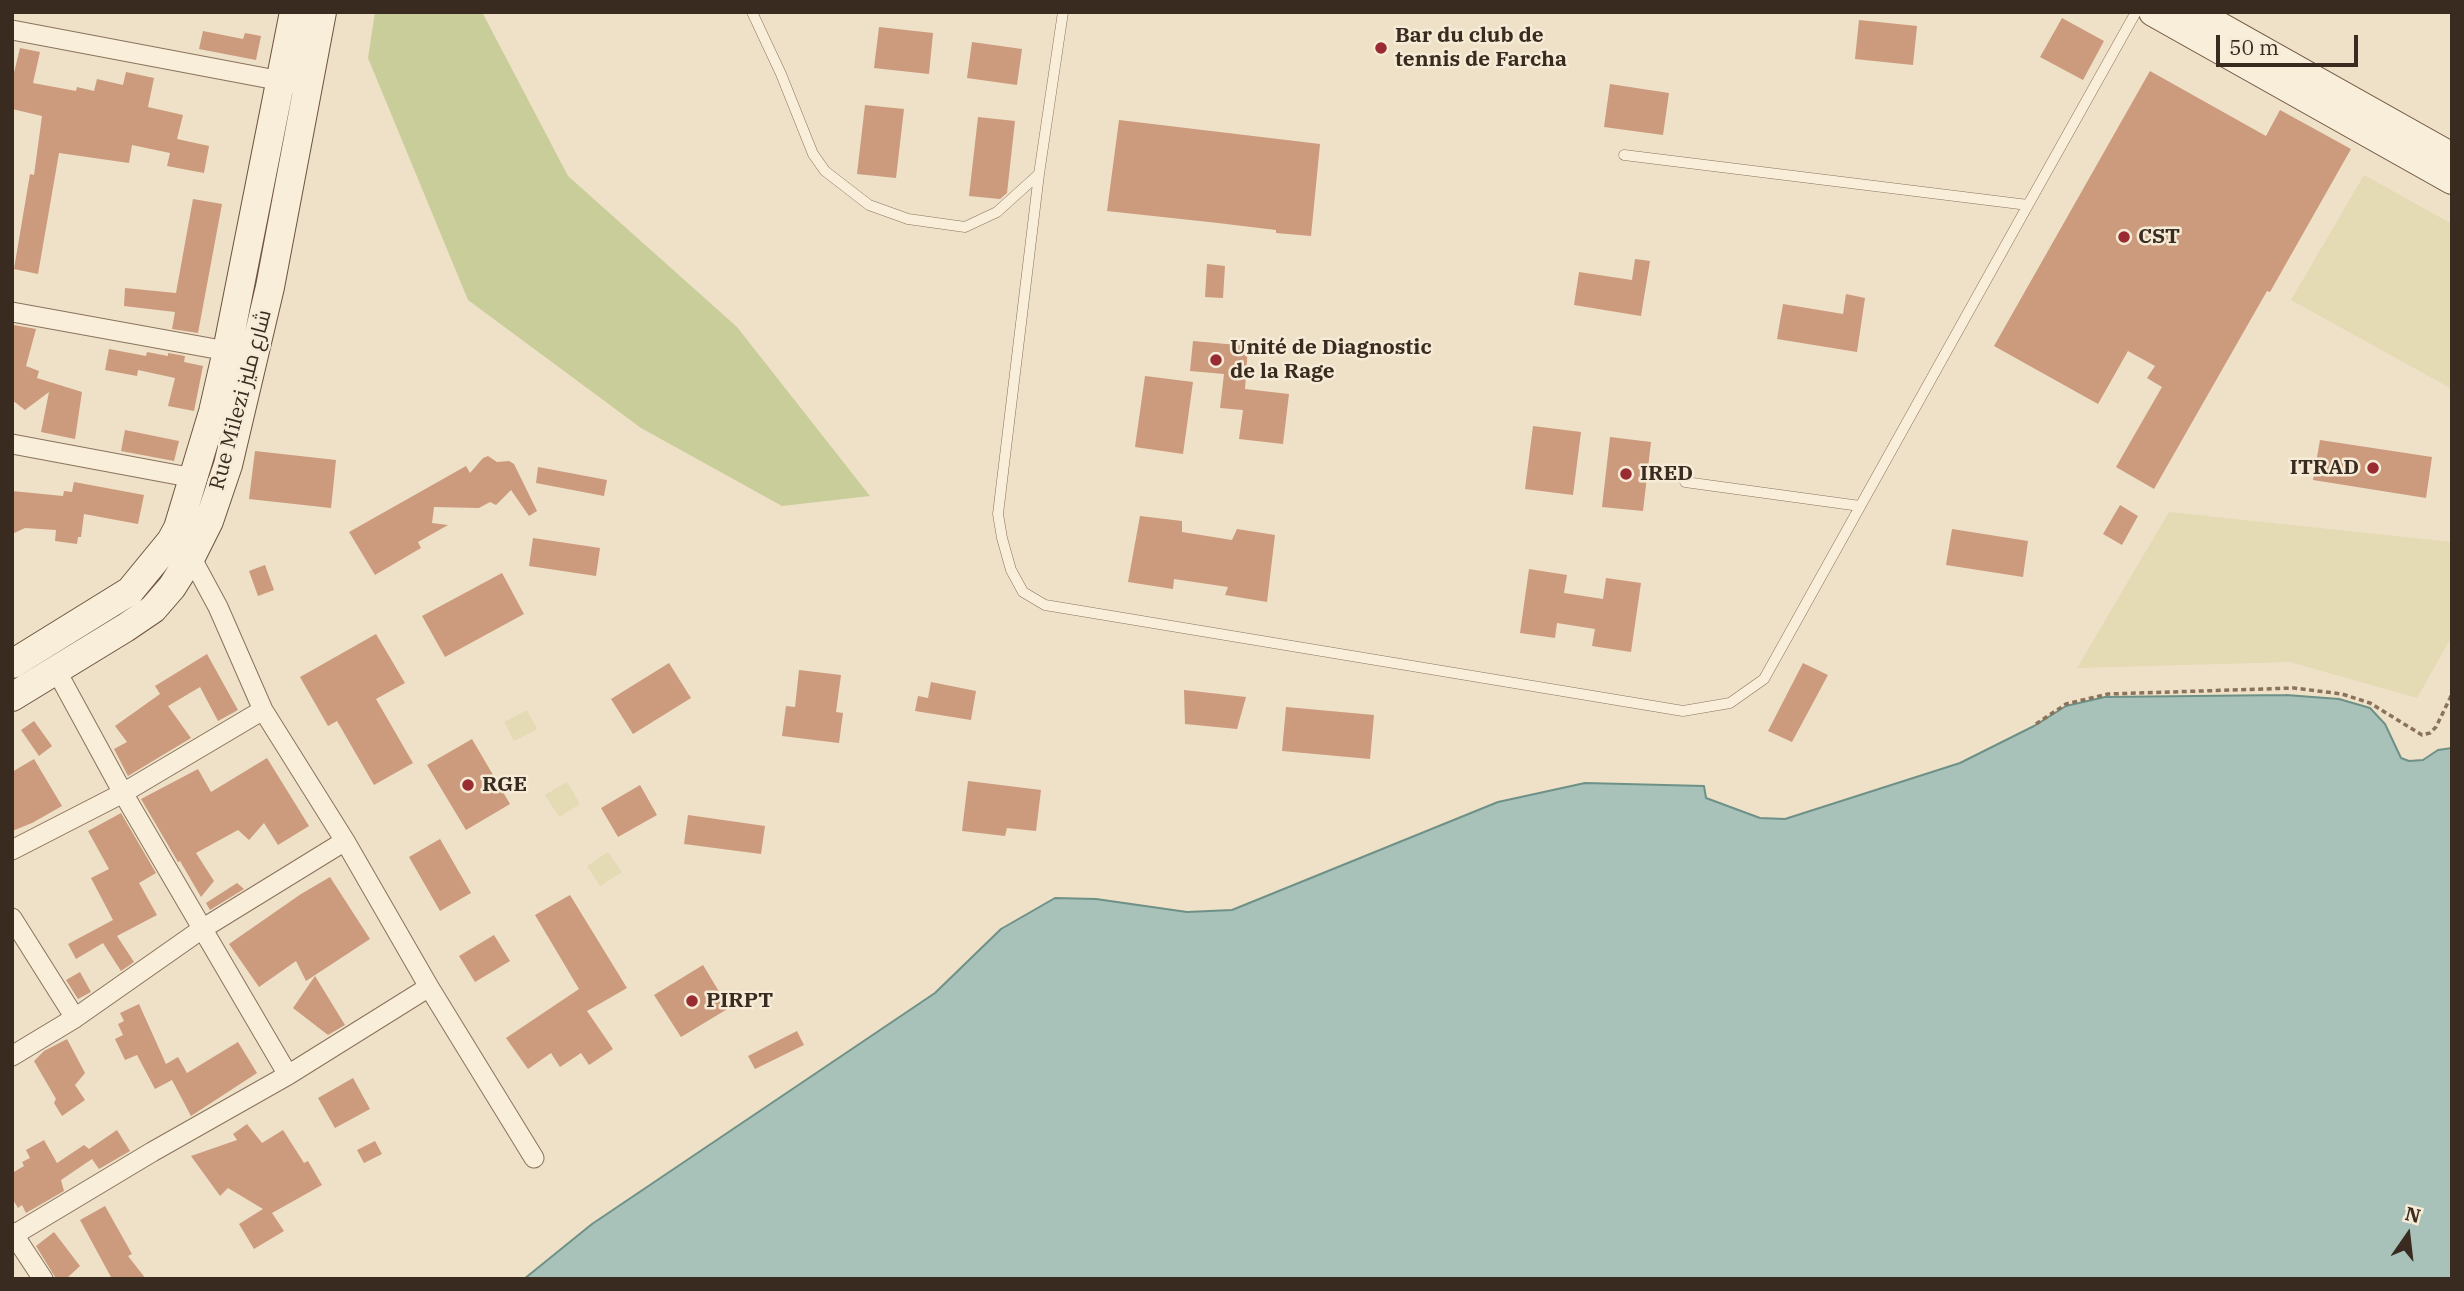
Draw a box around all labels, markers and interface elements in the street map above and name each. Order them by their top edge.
scale bar [2219,21,2361,65]
place label: Bar du club de tennis de Farcha [1395,23,1567,73]
text: 50 m [2229,33,2279,61]
marker: Bar du club de tennis de Farcha [1373,40,1389,56]
place label: CST [2138,224,2180,250]
marker: CST [2116,229,2132,245]
street label: Rue Milezi شارع مليز [205,307,277,493]
place label: Unité de Diagnostic de la Rage [1230,335,1432,385]
marker: Unité de Diagnostic de la Rage [1208,352,1224,368]
place label: ITRAD [2290,455,2359,481]
marker: ITRAD [2365,460,2381,476]
place label: IRED [1640,461,1693,487]
marker: IRED [1618,466,1634,482]
place label: RGE [482,772,527,798]
marker: RGE [460,777,476,793]
place label: PIRPT [706,988,773,1014]
marker: PIRPT [684,993,700,1009]
north arrow [2373,1200,2443,1270]
text: N [2403,1201,2423,1228]

